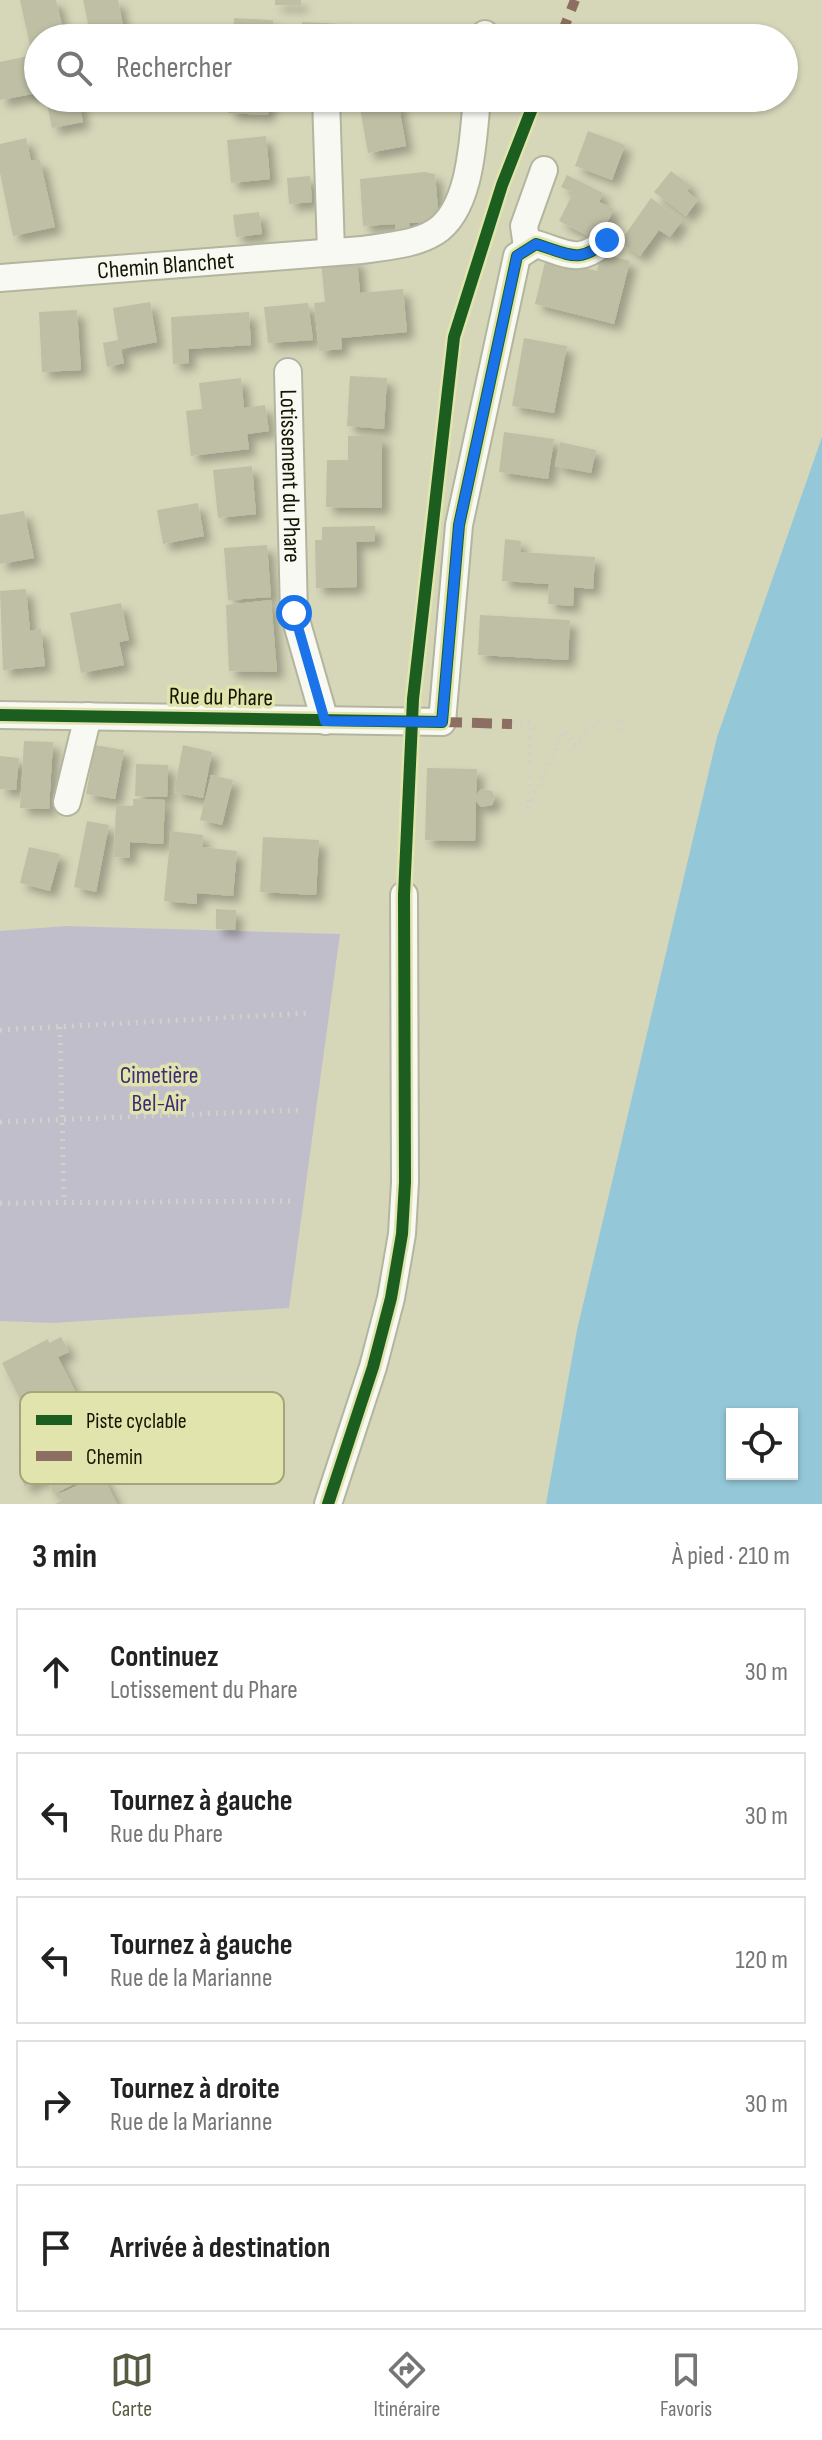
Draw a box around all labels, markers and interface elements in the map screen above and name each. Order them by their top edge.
search box [24,24,798,112]
icon: search [52,46,96,90]
text: Rechercher [116,50,232,86]
route end [589,222,625,258]
street label: Chemin Blanchet [96,245,235,285]
street label: Lotissement du Phare [274,389,307,563]
route start [276,595,312,631]
street label: Rue du Phare [169,682,273,712]
park label: Cimetière Bel-Air [120,1061,198,1118]
legend [20,1392,284,1484]
text: Piste cyclable [86,1408,187,1435]
map controls [726,1408,798,1480]
button: locate [726,1408,798,1480]
text: Chemin [86,1444,143,1471]
text: 3 min [32,1536,97,1577]
text: À pied · 210 m [672,1541,790,1572]
text: Continuez [110,1639,219,1675]
icon: ahead [34,1650,78,1694]
text: 30 m [745,1657,788,1688]
text: Lotissement du Phare [110,1675,298,1706]
text: Tournez à gauche [110,1783,293,1819]
icon: left [34,1794,78,1838]
text: 30 m [745,1801,788,1832]
text: Rue du Phare [110,1819,223,1850]
text: Tournez à gauche [110,1927,293,1963]
icon: left [34,1938,78,1982]
text: 120 m [735,1945,788,1976]
text: Rue de la Marianne [110,1963,272,1994]
text: Tournez à droite [110,2071,280,2107]
icon: right [34,2082,78,2126]
text: 30 m [745,2089,788,2120]
text: Rue de la Marianne [110,2107,272,2138]
icon: arrive [34,2226,78,2270]
text: Arrivée à destination [110,2230,330,2266]
tab: Carte [110,2348,154,2423]
tab: Itinéraire [374,2348,440,2423]
tab: Favoris [660,2348,712,2423]

